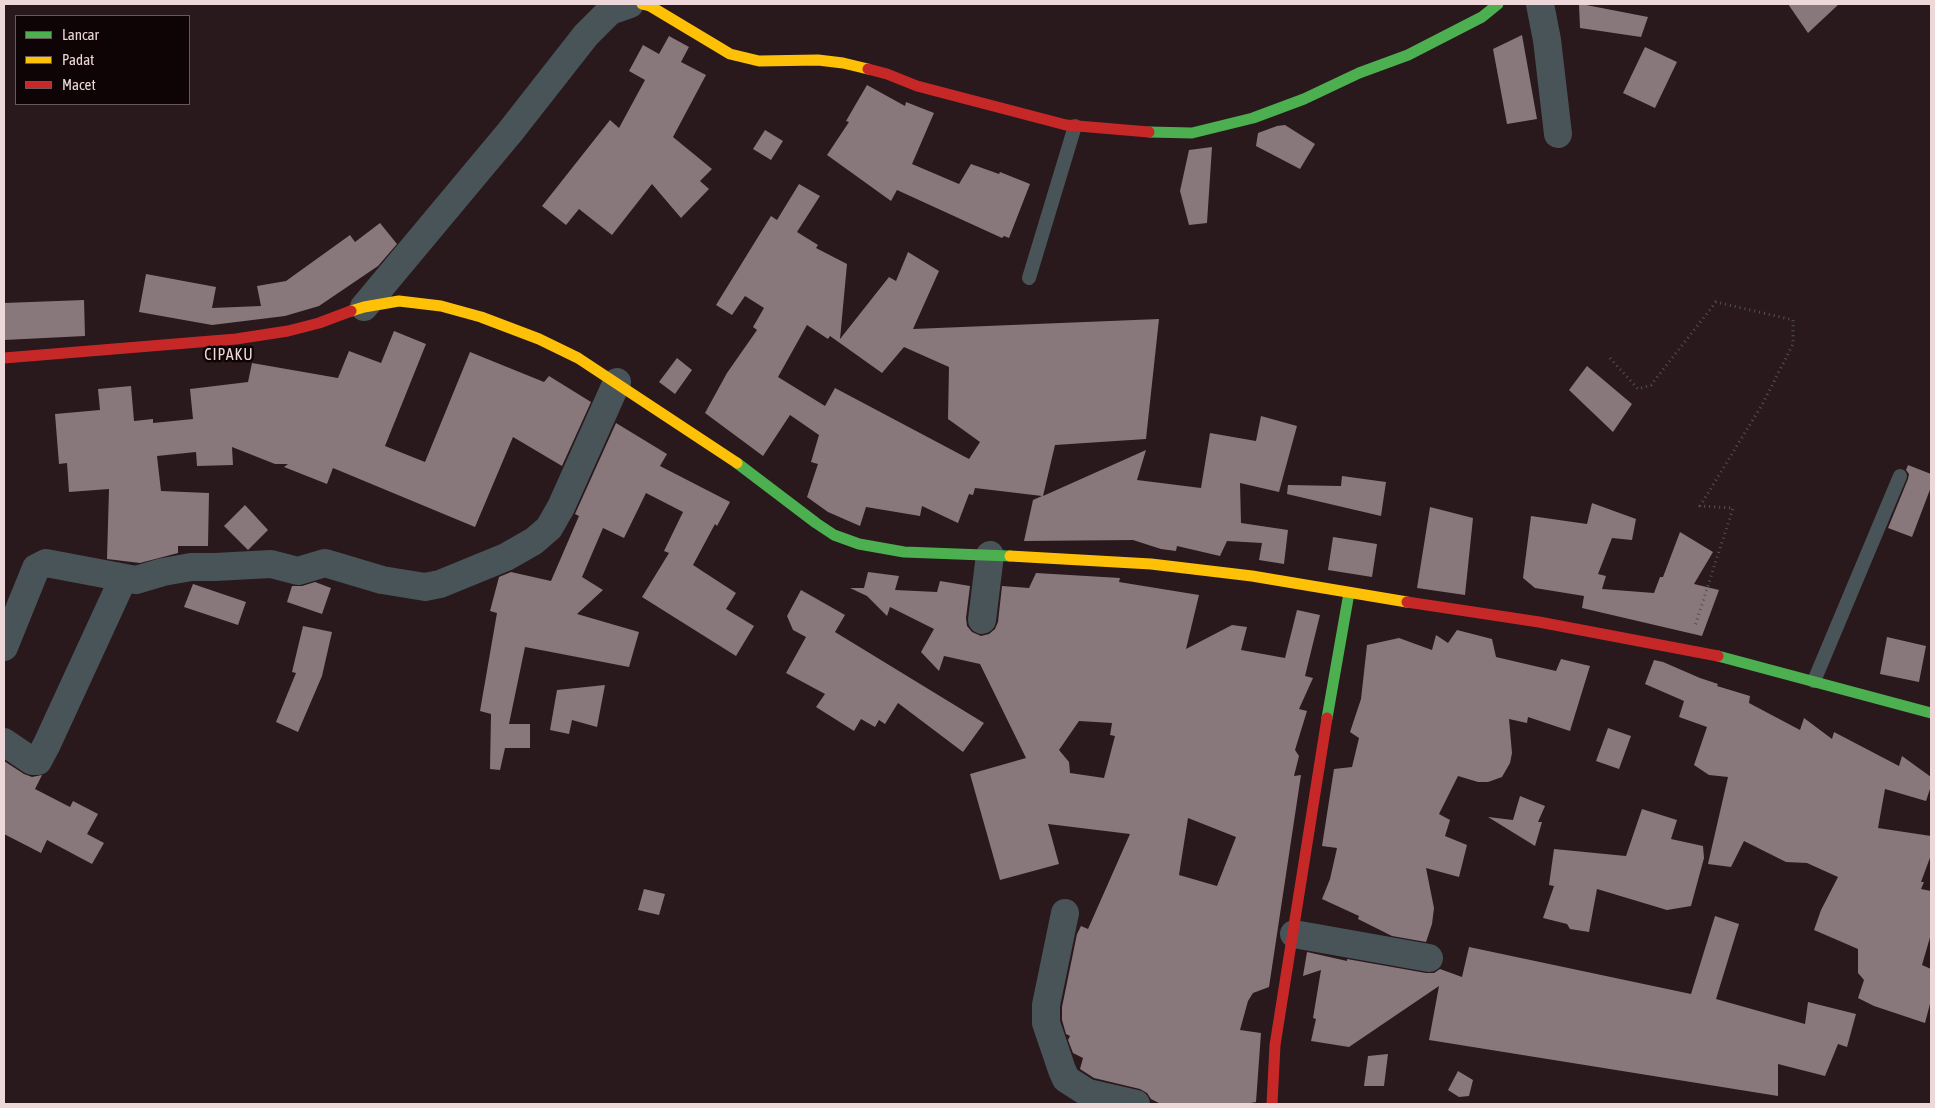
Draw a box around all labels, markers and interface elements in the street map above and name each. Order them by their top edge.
legend [15,15,190,105]
text: Lancar [62,26,99,43]
text: Padat [62,51,94,68]
text: Macet [62,76,96,93]
district label: CIPAKU [203,345,255,365]

